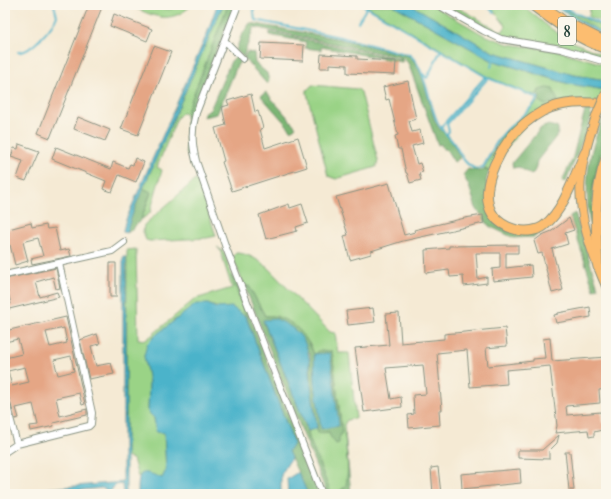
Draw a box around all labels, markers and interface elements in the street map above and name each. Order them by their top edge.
road number: 8 [558,17,576,45]

